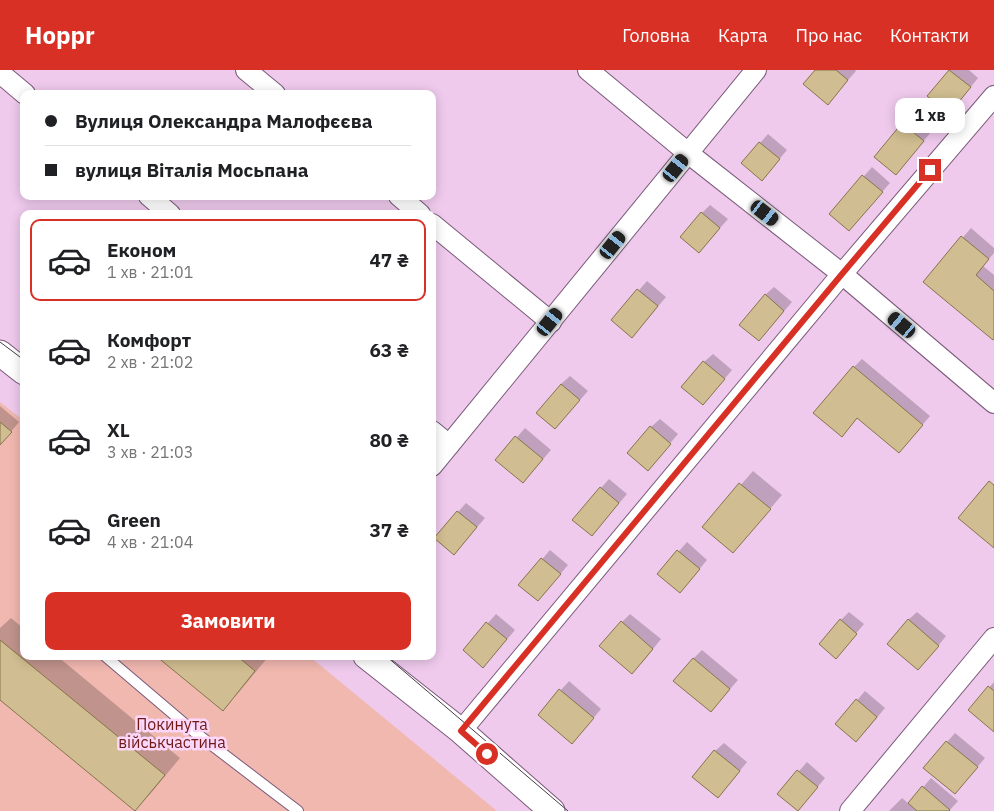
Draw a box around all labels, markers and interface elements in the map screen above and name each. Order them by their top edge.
text: Hoppr [25,19,95,51]
text: Головна [622,24,690,47]
text: Карта [718,24,768,47]
text: Про нас [796,24,862,47]
text: Контакти [890,24,969,47]
callout: 1 хв [895,98,965,132]
text: 1 хв [914,105,946,125]
text: Вулиця Олександра Малофєєва [75,109,372,133]
car [660,152,691,184]
text: вулиця Віталія Мосьпана [75,158,309,182]
route end [919,159,941,181]
car [748,198,781,228]
car [597,229,628,261]
icon: car [47,238,92,283]
text: Економ [107,238,176,262]
text: 47 ₴ [369,248,409,272]
text: 1 хв · 21:01 [107,262,193,282]
car [534,306,565,338]
car [885,310,918,340]
icon: car [47,328,92,373]
text: Комфорт [107,328,191,352]
text: 63 ₴ [369,338,409,362]
text: 2 хв · 21:02 [107,352,193,372]
icon: car [47,418,92,463]
text: XL [107,418,130,442]
text: 80 ₴ [369,428,409,452]
text: 3 хв · 21:03 [107,442,193,462]
icon: car [47,508,92,553]
text: Green [107,508,161,532]
text: 37 ₴ [369,518,409,542]
text: 4 хв · 21:04 [107,532,193,552]
button: Замовити [45,592,411,650]
park label: Покинута військчастина [118,714,226,752]
route start [476,743,498,765]

